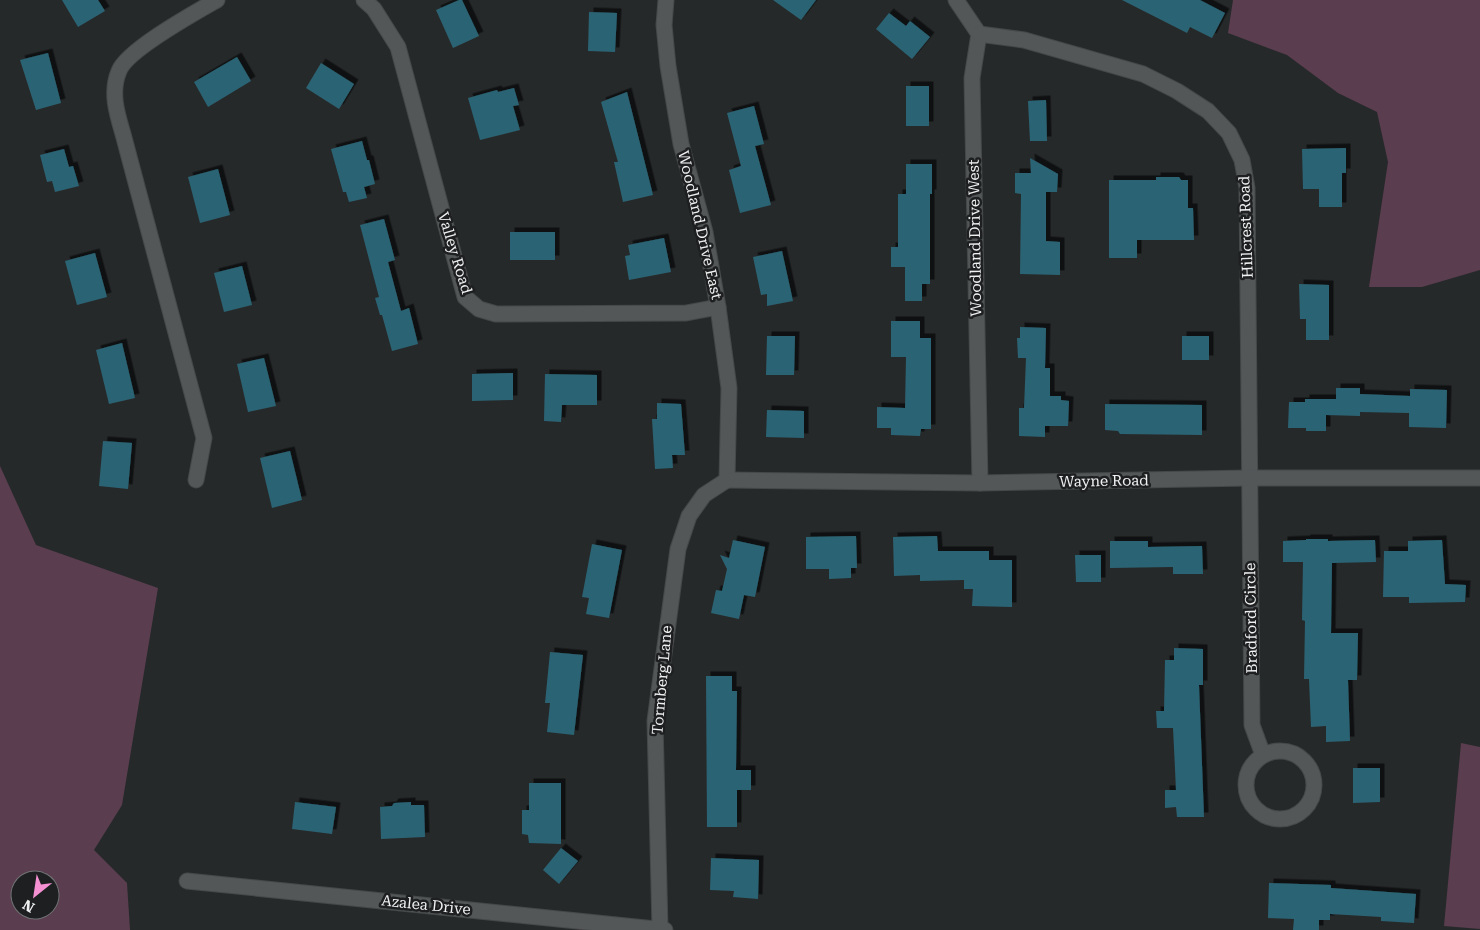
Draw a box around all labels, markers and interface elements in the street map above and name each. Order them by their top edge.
street label: Woodland Drive East [674,149,726,301]
street label: Woodland Drive West [965,159,985,317]
street label: Hillcrest Road [1235,175,1257,279]
street label: Valley Road [434,210,476,296]
street label: Wayne Road [1059,471,1149,491]
street label: Bradford Circle [1241,562,1261,674]
street label: Tormberg Lane [648,625,676,735]
north arrow [10,870,60,920]
street label: Azalea Drive [380,891,472,919]
text: N [20,897,37,916]

